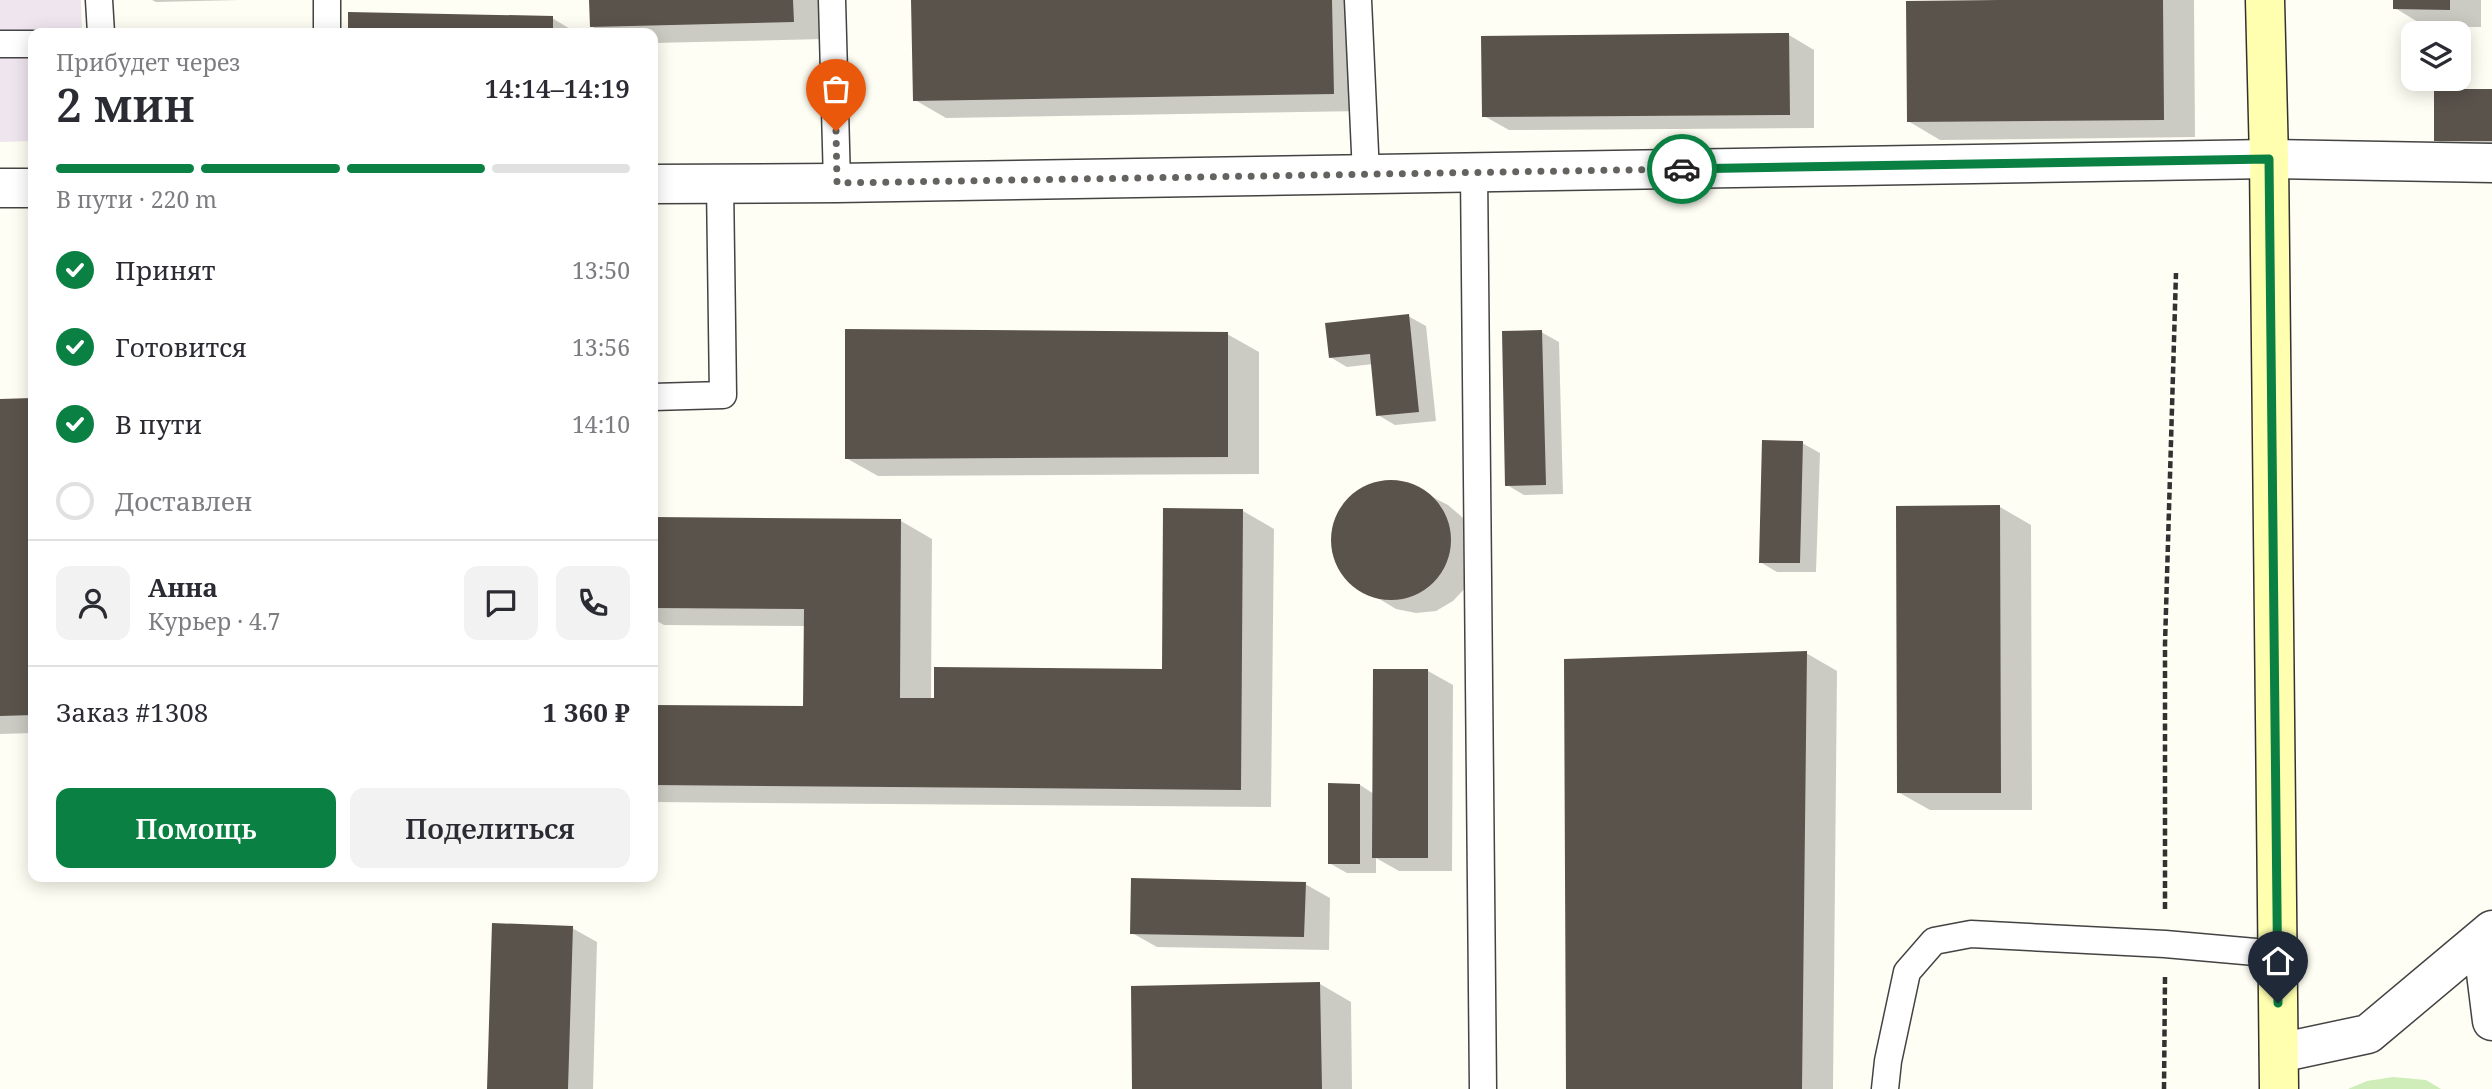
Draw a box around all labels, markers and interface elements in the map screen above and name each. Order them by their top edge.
map controls [2401,21,2471,91]
button: layers [2401,21,2471,91]
text: Прибудет через [56,46,240,78]
pin [806,59,866,131]
text: 14:14–14:19 [484,70,630,106]
icon: bag [817,70,855,108]
text: 2 мин [56,73,195,135]
courier [1647,134,1717,204]
icon: car [1663,150,1701,188]
text: В пути · 220 m [56,183,217,215]
icon: check [56,251,94,289]
text: Принят [115,252,216,288]
text: 13:50 [572,254,630,286]
icon: check [56,328,94,366]
text: Готовится [115,329,247,365]
text: 13:56 [572,331,630,363]
icon: check [56,405,94,443]
text: В пути [115,406,202,442]
text: 14:10 [572,408,630,440]
text: Доставлен [115,483,252,519]
button: person [56,566,130,640]
button: chat [464,566,538,640]
button: phone [556,566,630,640]
text: Анна [148,569,218,605]
text: Курьер · 4.7 [148,605,280,637]
text: Заказ #1308 [56,694,208,730]
text: 1 360 ₽ [542,694,630,730]
button: Помощь [56,788,336,868]
button: Поделиться [350,788,630,868]
pin [2248,931,2308,1003]
icon: home [2259,942,2297,980]

